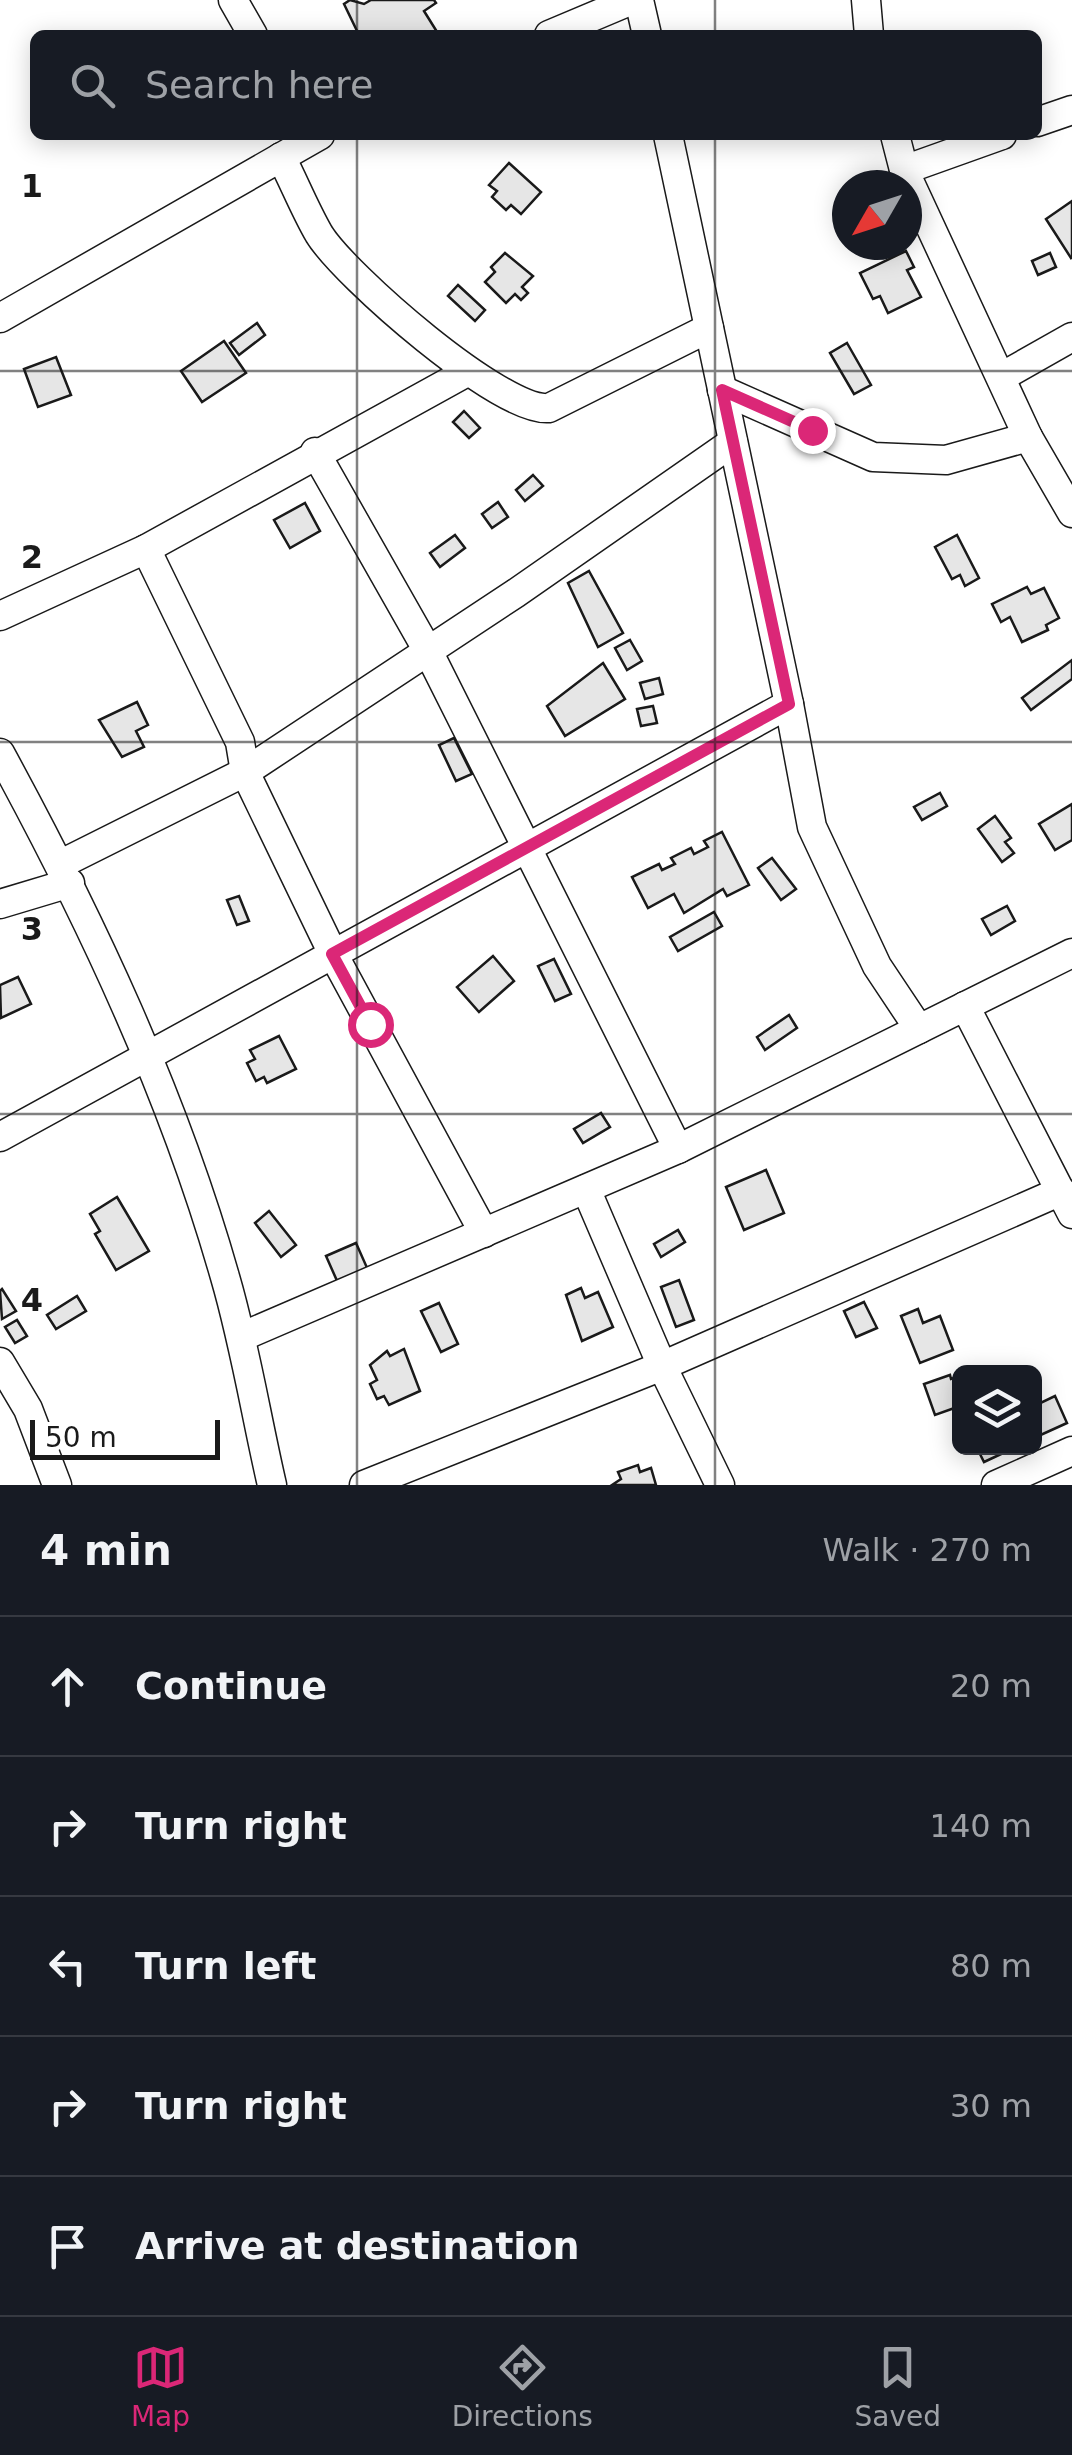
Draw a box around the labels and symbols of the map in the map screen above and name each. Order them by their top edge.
text: 1 [21,167,43,205]
north arrow [832,170,922,260]
route end [790,408,836,454]
text: 2 [21,538,43,576]
text: 3 [21,910,43,948]
route start [348,1002,394,1048]
text: 4 [21,1281,43,1319]
scale bar [30,1415,220,1460]

